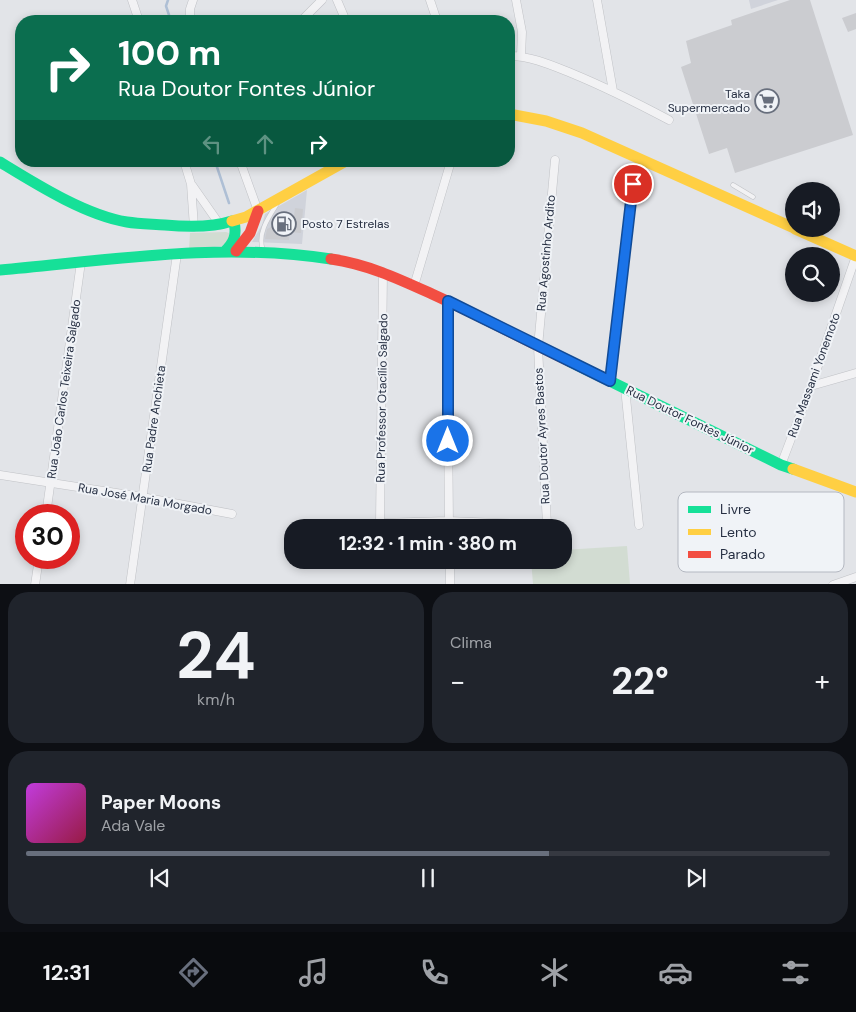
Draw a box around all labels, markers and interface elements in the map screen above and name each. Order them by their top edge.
text: 100 m [118,30,221,76]
icon: right [35,35,100,100]
text: Rua Doutor Fontes Júnior [118,74,375,103]
place label: Taka Supermercado [668,86,750,116]
supermarket icon: Taka Supermercado [754,88,780,114]
icon: left [198,130,226,158]
icon: ahead [251,130,279,158]
icon: right [304,130,332,158]
pin [612,163,654,205]
icon: arrive [619,170,647,198]
map controls [785,182,840,302]
button: sound [785,182,840,237]
street label: Rua Agostinho Ardito [533,194,559,312]
fuel station icon: Posto 7 Estrelas [271,211,297,237]
place label: Posto 7 Estrelas [302,216,389,232]
button: search [785,247,840,302]
street label: Rua João Carlos Teixeira Salgado [43,298,85,480]
street label: Rua Massami Yonemoto [784,310,844,440]
street label: Rua Professor Otacílio Salgado [373,313,391,483]
street label: Rua Padre Anchieta [139,364,169,474]
street label: Rua Doutor Ayres Bastos [530,367,554,505]
street label: Rua Doutor Fontes Júnior [623,382,757,458]
position arrow [421,414,473,466]
street label: Rua José Maria Morgado [77,479,213,519]
legend [678,492,844,572]
text: Livre [720,500,751,518]
speed limit sign: 30 [15,504,80,569]
text: Lento [720,523,757,541]
text: 12:32 · 1 min · 380 m [339,531,517,556]
text: Parado [720,545,765,563]
text: 24 [176,614,256,698]
text: Clima [450,632,492,653]
text: 22° [611,656,669,706]
text: − [450,663,465,700]
text: + [815,663,830,700]
text: km/h [197,689,235,710]
text: Paper Moons [101,790,221,815]
text: Ada Vale [101,815,165,836]
icon: previous [146,864,174,892]
icon: pause [414,864,442,892]
icon: next [682,864,710,892]
icon: directions [176,955,211,990]
icon: music [296,955,331,990]
icon: phone [417,955,452,990]
icon: climate [537,955,572,990]
icon: car [658,955,693,990]
icon: filters [778,955,813,990]
text: 12:31 [43,958,90,987]

